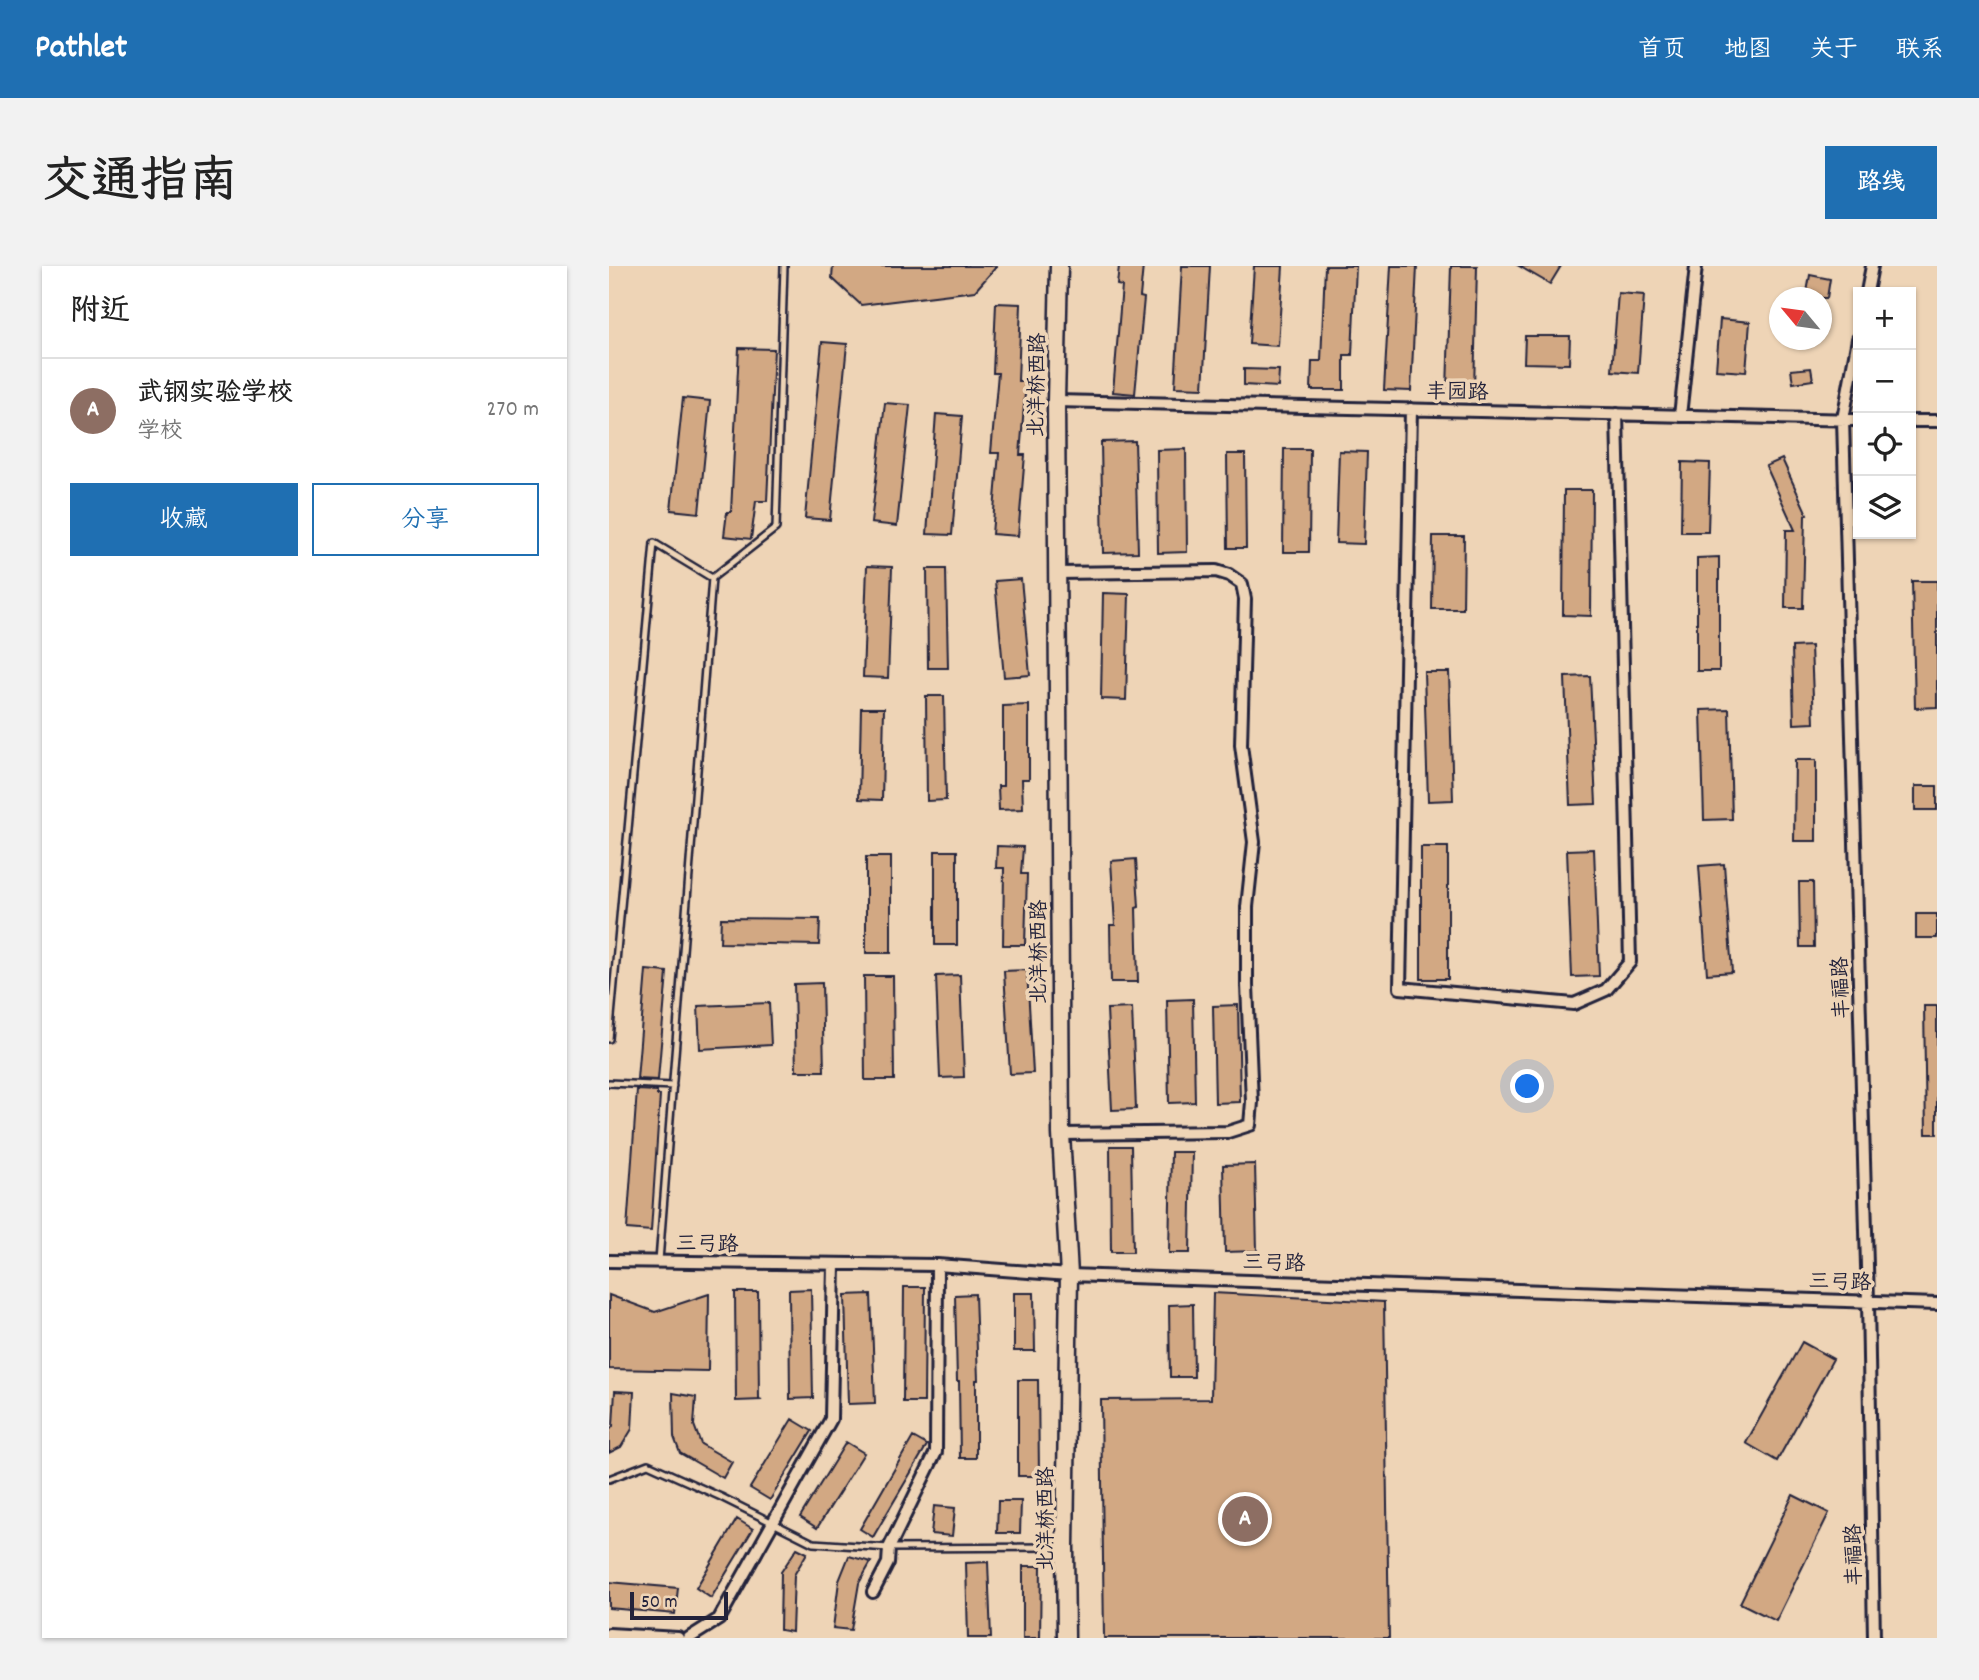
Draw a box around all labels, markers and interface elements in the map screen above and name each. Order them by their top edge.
text: Pathlet [35,26,127,73]
text: 首页 [1638,34,1686,68]
text: 地图 [1724,34,1772,68]
text: 关于 [1810,34,1858,68]
text: 联系 [1896,34,1944,68]
button: 路线 [1825,146,1937,219]
text: 交通指南 [42,150,238,220]
north arrow [1769,287,1832,350]
map controls [1853,287,1916,539]
button: + [1853,287,1916,350]
text: 附近 [70,292,130,335]
street label: 北洋桥西路 [1023,332,1055,438]
button: − [1853,350,1916,413]
text: 武钢实验学校 [137,376,293,413]
street label: 丰园路 [1425,378,1489,410]
text: A [87,394,99,427]
text: 270 m [487,394,539,427]
button: locate [1853,413,1916,476]
text: 学校 [137,416,183,449]
button: layers [1853,476,1916,539]
button: 收藏 [70,483,298,556]
button: 分享 [312,483,539,556]
street label: 北洋桥西路 [1026,900,1056,1005]
street label: 丰福路 [1827,956,1859,1020]
your location [1510,1069,1544,1103]
street label: 三弓路 [675,1230,739,1262]
street label: 三弓路 [1242,1249,1306,1281]
street label: 三弓路 [1808,1268,1872,1300]
street label: 北洋桥西路 [1033,1467,1063,1572]
pin: A [1222,1493,1268,1545]
street label: 丰福路 [1840,1523,1872,1587]
scale bar [630,1589,728,1621]
text: 50 m [641,1590,678,1617]

